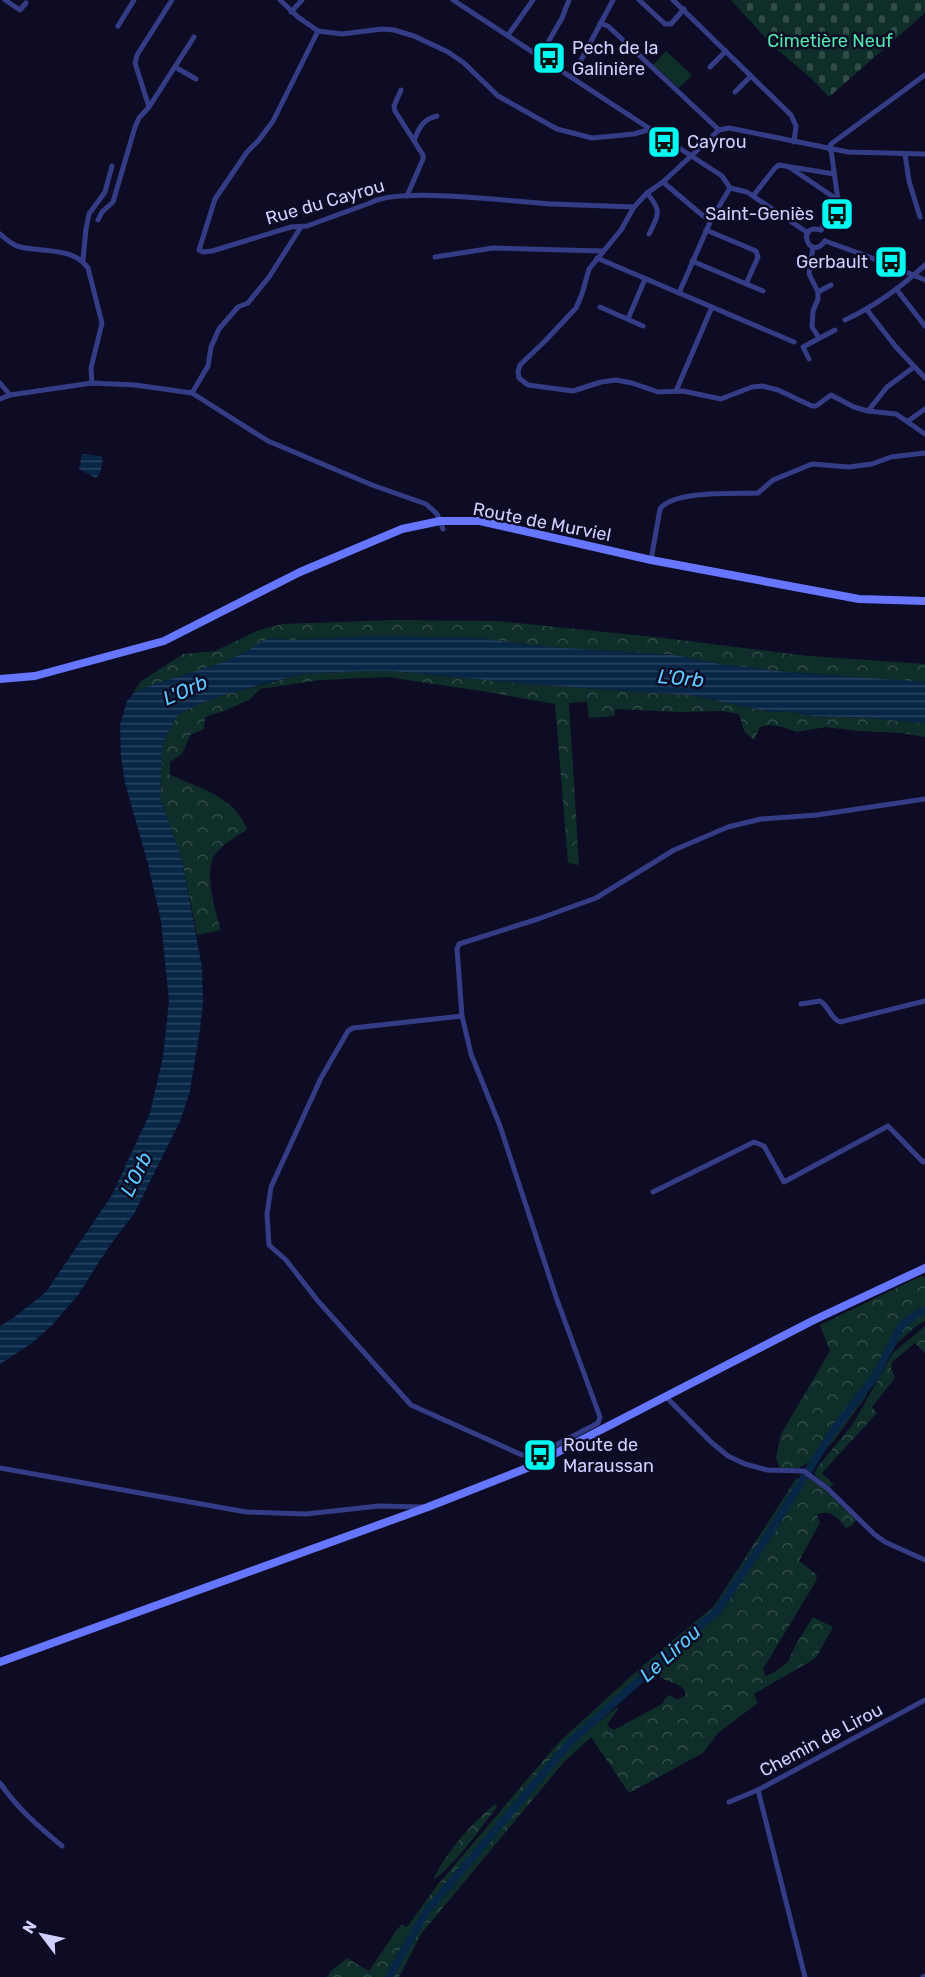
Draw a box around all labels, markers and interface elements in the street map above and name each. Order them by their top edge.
park label: Cimetière Neuf [767,30,893,52]
place label: Pech de la Galinière [572,37,658,80]
bus stop icon: Pech de la Galinière [531,40,567,76]
bus stop icon: Cayrou [646,124,682,160]
place label: Cayrou [687,131,747,153]
street label: Rue du Cayrou [263,175,387,229]
bus stop icon: Saint-Geniès [819,196,855,232]
place label: Saint-Geniès [705,203,814,225]
bus stop icon: Gerbault [873,244,909,280]
place label: Gerbault [796,251,868,273]
street label: Route de Murviel [471,498,613,546]
water label: L'Orb [657,664,705,692]
water label: L'Orb [159,670,211,710]
water label: L'Orb [115,1148,157,1200]
place label: Route de Maraussan [563,1434,654,1477]
bus stop icon: Route de Maraussan [522,1437,558,1473]
water label: Le Lirou [634,1619,706,1687]
street label: Chemin de Lirou [756,1698,886,1782]
north arrow [12,1905,72,1965]
text: N [19,1917,41,1937]

